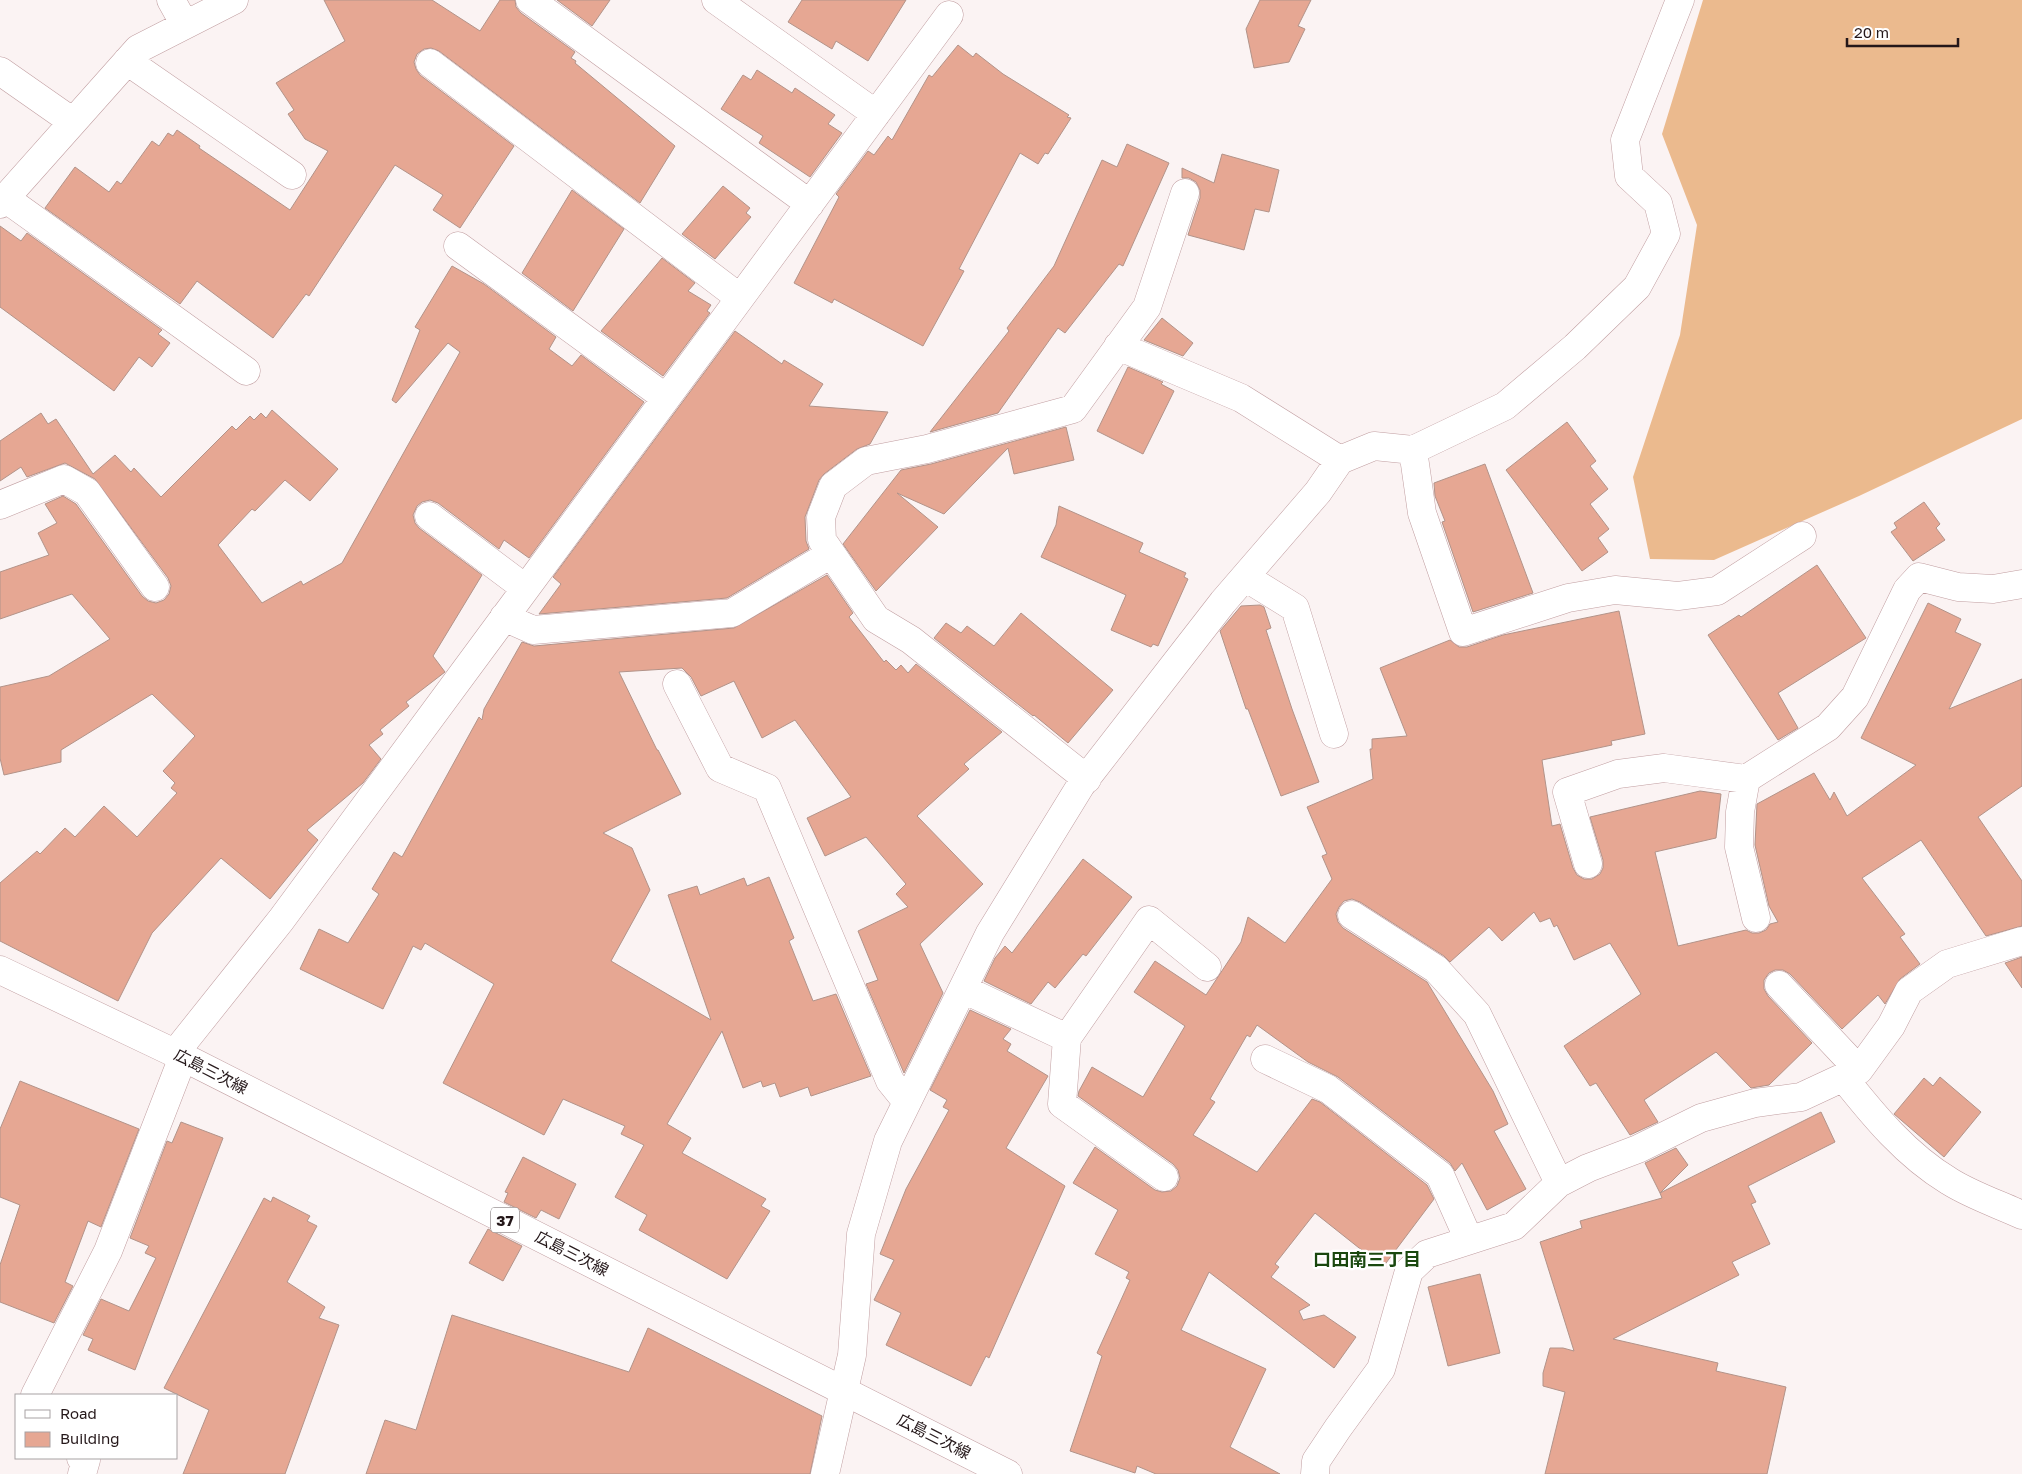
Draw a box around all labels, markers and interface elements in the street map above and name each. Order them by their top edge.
scale bar [1847,15,1958,47]
text: 20 m [1854,23,1889,41]
street label: 広島三次線 [171,1044,251,1098]
road number: 37 [491,1208,519,1232]
street label: 広島三次線 [532,1226,612,1280]
district label: 口田南三丁目 [1313,1248,1421,1270]
legend [15,1394,178,1459]
text: Road [60,1404,97,1422]
street label: 広島三次線 [894,1409,974,1463]
text: Building [60,1429,120,1447]

